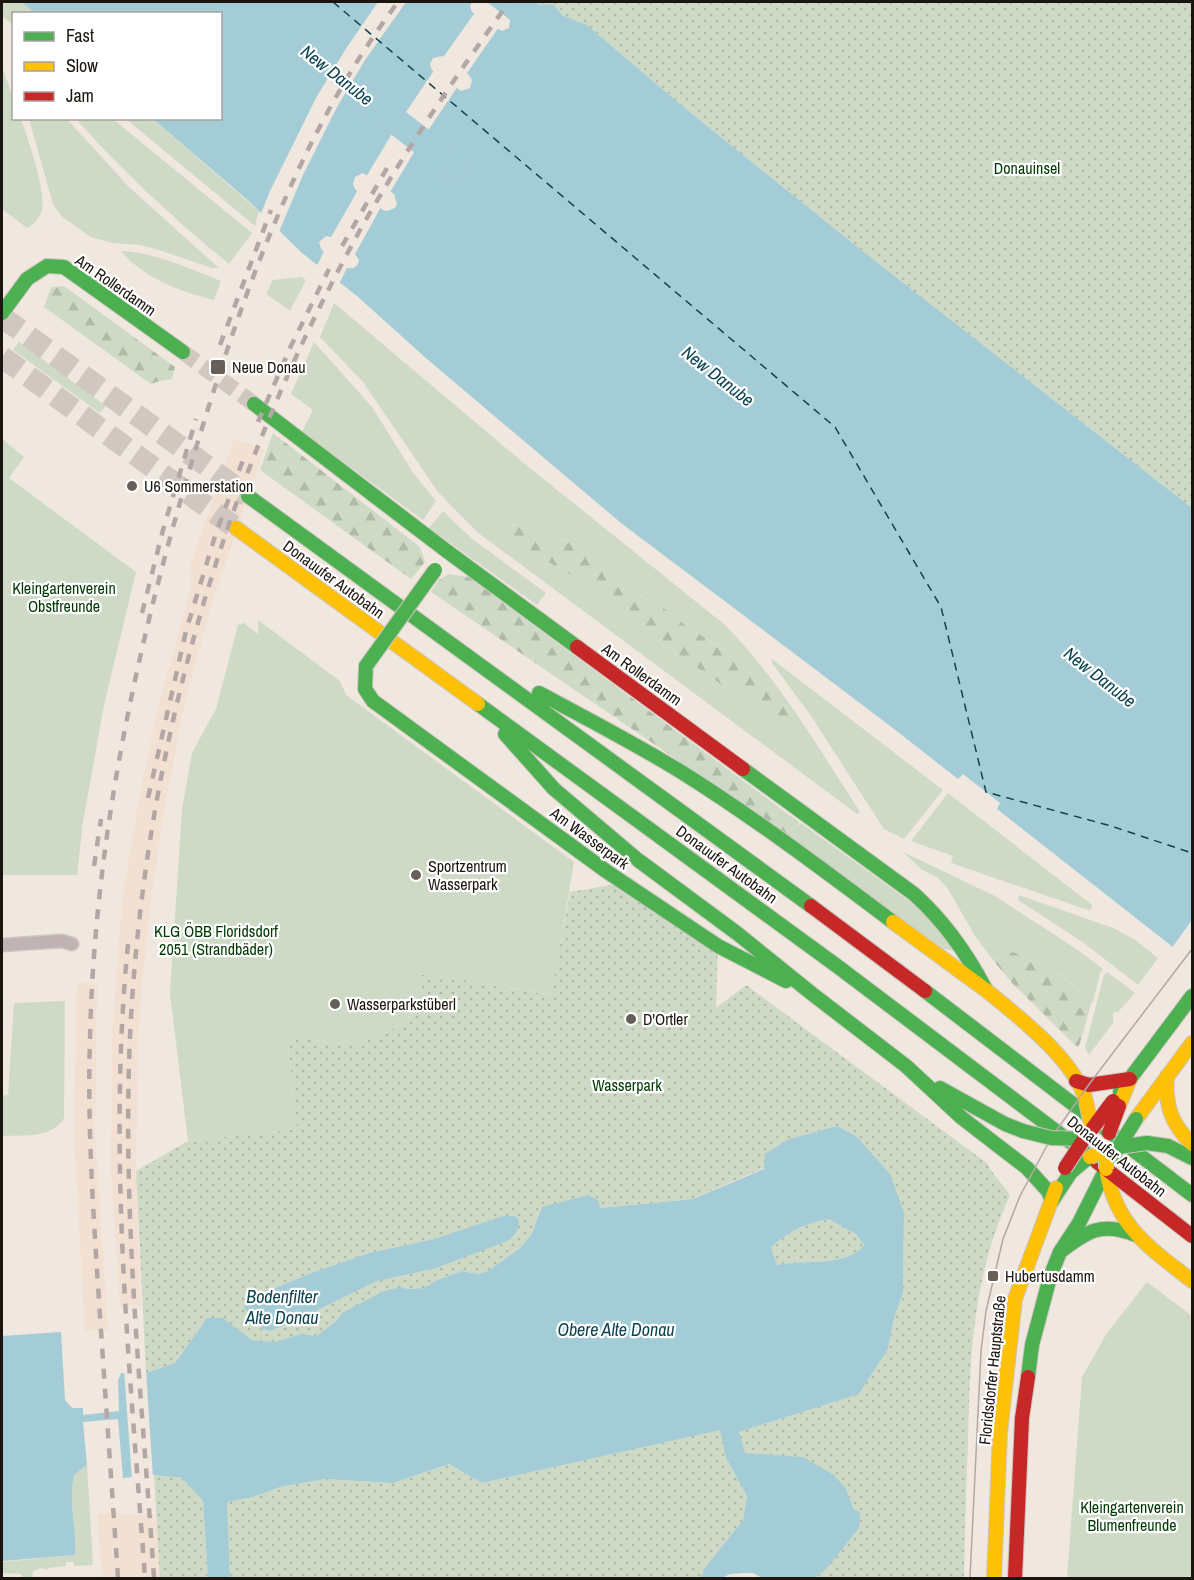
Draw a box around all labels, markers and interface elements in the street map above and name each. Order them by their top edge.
legend [12,12,222,120]
text: Fast [66,23,94,48]
water label: New Danube [296,39,378,111]
text: Slow [66,53,98,78]
text: Jam [66,83,94,108]
park label: Donauinsel [994,157,1060,179]
street label: Am Rollerdamm [70,248,161,321]
water label: New Danube [677,340,759,412]
place label: Neue Donau [232,356,306,378]
marker: Neue Donau [209,358,227,376]
place label: U6 Sommerstation [144,475,253,497]
marker: U6 Sommerstation [125,479,139,493]
street label: Donauufer Autobahn [279,535,389,623]
park label: Kleingartenverein Obstfreunde [12,577,116,617]
street label: Am Rollerdamm [597,637,687,711]
water label: New Danube [1059,641,1141,713]
street label: Am Wasserpark [545,801,634,874]
street label: Donauufer Autobahn [672,820,782,908]
place label: Sportzentrum Wasserpark [428,855,507,895]
marker: Sportzentrum Wasserpark [409,868,423,882]
park label: KLG ÖBB Floridsdorf 2051 (Strandbäder) [154,920,278,960]
place label: Wasserparkstüberl [347,993,456,1015]
marker: Wasserparkstüberl [328,997,342,1011]
place label: D'Ortler [643,1008,688,1030]
marker: D'Ortler [624,1012,638,1026]
park label: Wasserpark [592,1074,662,1096]
street label: Donauufer Autobahn [1063,1110,1171,1202]
place label: Hubertusdamm [1005,1265,1095,1287]
marker: Hubertusdamm [986,1269,1000,1283]
water label: Bodenfilter Alte Donau [244,1284,319,1330]
street label: Floridsdorfer Hauptstraße [973,1294,1011,1446]
water label: Obere Alte Donau [557,1317,675,1342]
park label: Kleingartenverein Blumenfreunde [1080,1496,1184,1536]

